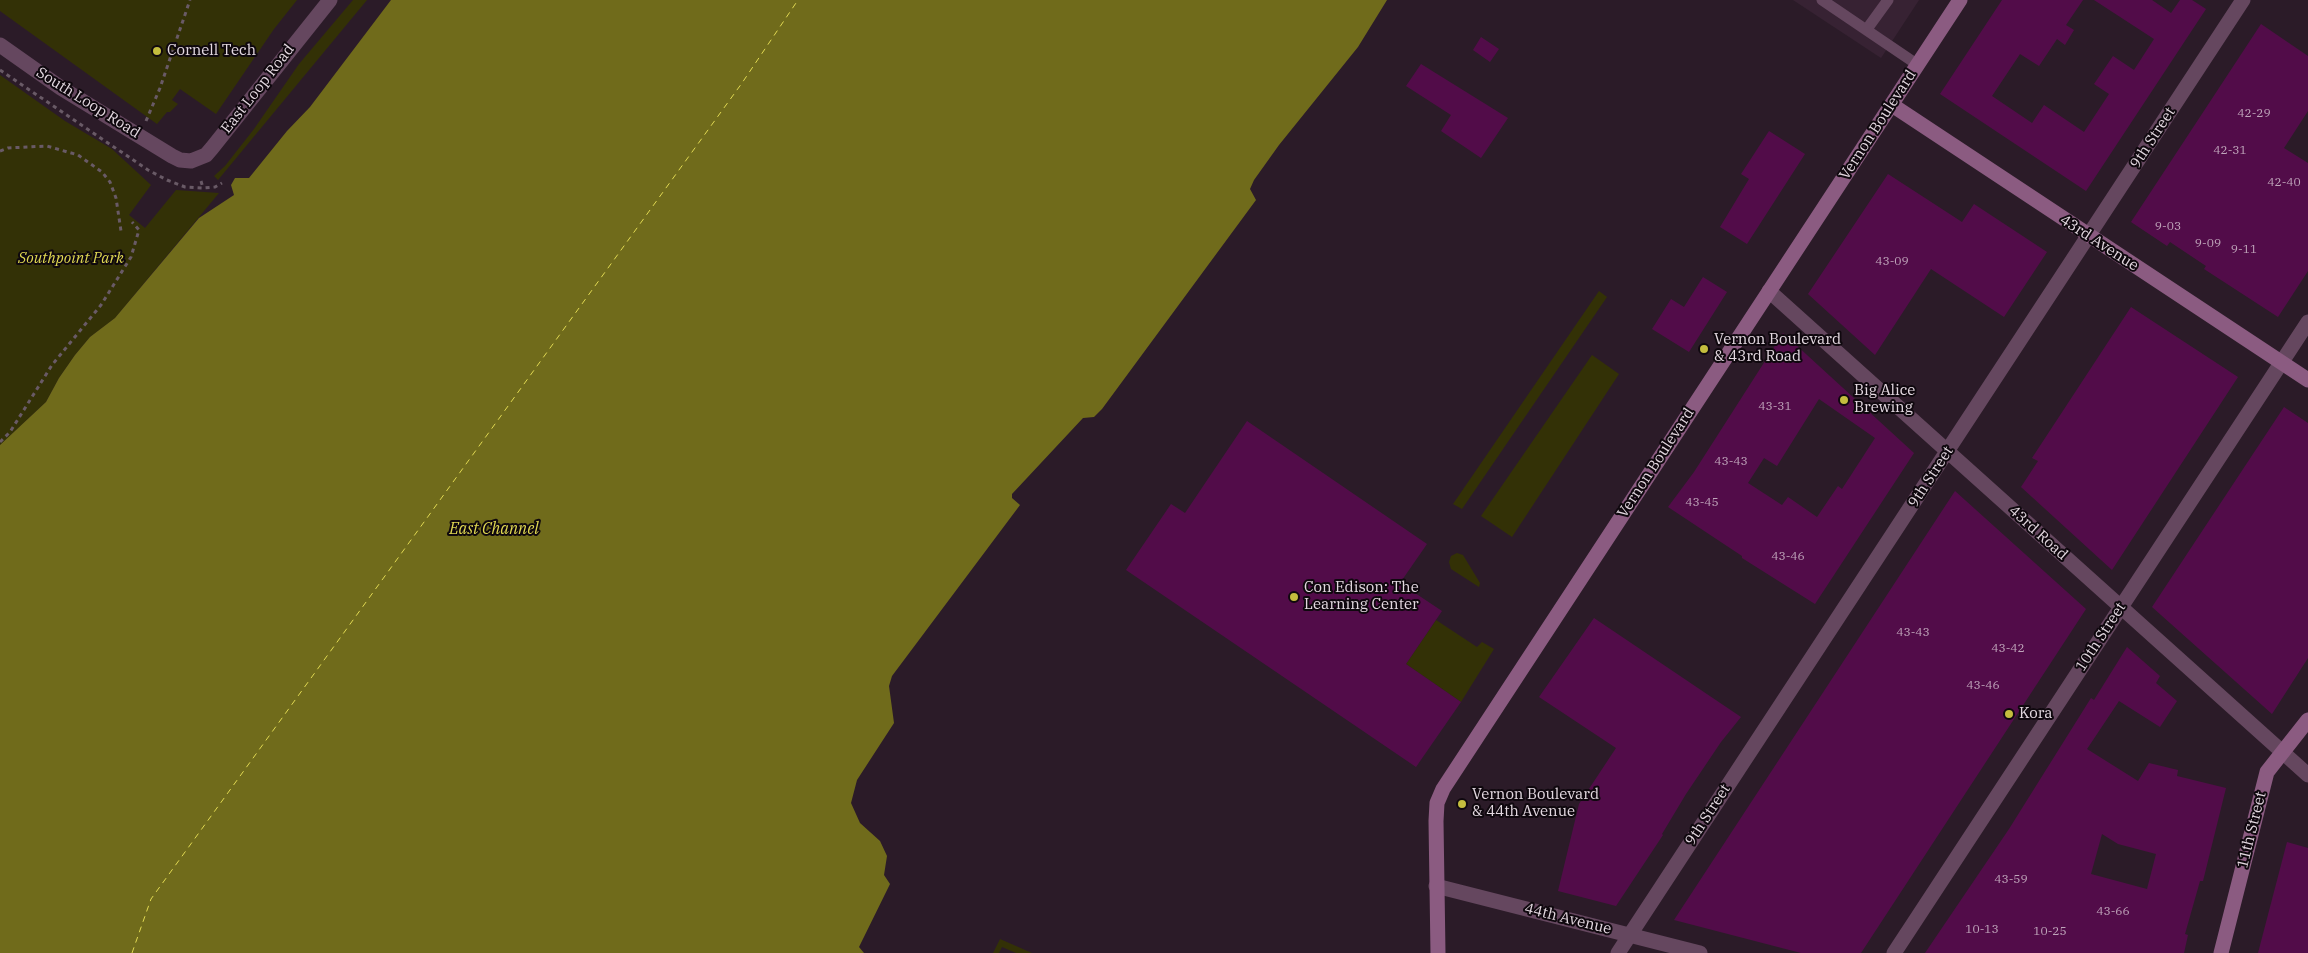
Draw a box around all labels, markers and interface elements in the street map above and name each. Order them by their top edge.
street label: East Loop Road [218,41,298,137]
place label: Cornell Tech [167,42,256,60]
marker: Cornell Tech [151,45,163,57]
street label: South Loop Road [33,64,143,142]
street label: Vernon Boulevard [1836,67,1920,183]
street label: 9th Street [2127,104,2179,172]
house number: 42-29 [2237,107,2271,121]
house number: 42-31 [2213,144,2247,158]
house number: 42-40 [2267,176,2301,190]
street label: 43rd Avenue [2056,211,2142,275]
house number: 9-03 [2155,220,2181,234]
house number: 9-09 [2195,237,2221,251]
house number: 9-11 [2231,243,2257,257]
park label: Southpoint Park [18,250,124,268]
house number: 43-09 [1875,255,1909,269]
place label: Vernon Boulevard & 43rd Road [1714,331,1841,366]
marker: Vernon Boulevard & 43rd Road [1698,343,1710,355]
place label: Big Alice Brewing [1854,382,1915,417]
marker: Big Alice Brewing [1838,394,1850,406]
house number: 43-31 [1758,400,1792,414]
street label: Vernon Boulevard [1614,405,1698,521]
street label: 9th Street [1905,443,1957,511]
house number: 43-43 [1714,455,1748,469]
house number: 43-45 [1685,496,1719,510]
street label: 43rd Road [2005,502,2071,564]
water label: East Channel [449,519,539,539]
house number: 43-46 [1771,550,1805,564]
place label: Con Edison: The Learning Center [1304,579,1419,614]
marker: Con Edison: The Learning Center [1288,591,1300,603]
street label: 10th Street [2072,599,2130,675]
house number: 43-43 [1896,626,1930,640]
house number: 43-42 [1991,642,2025,656]
house number: 43-46 [1966,679,2000,693]
place label: Kora [2019,705,2053,723]
marker: Kora [2003,708,2015,720]
street label: 9th Street [1682,781,1734,849]
place label: Vernon Boulevard & 44th Avenue [1472,786,1599,821]
street label: 11th Street [2234,790,2270,870]
marker: Vernon Boulevard & 44th Avenue [1456,798,1468,810]
house number: 43-59 [1994,873,2028,887]
street label: 44th Avenue [1523,900,1613,938]
house number: 43-66 [2096,905,2130,919]
house number: 10-13 [1965,923,1999,937]
house number: 10-25 [2033,925,2067,939]

